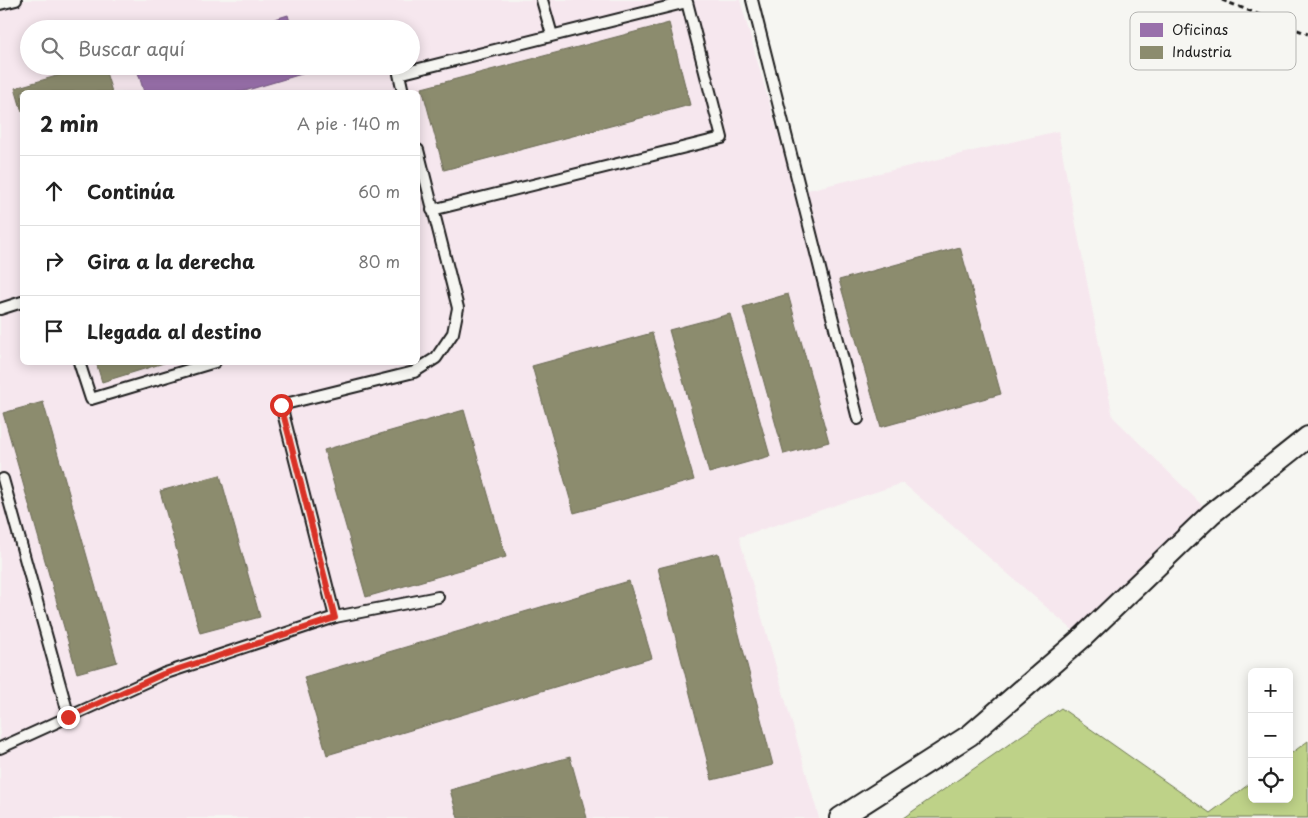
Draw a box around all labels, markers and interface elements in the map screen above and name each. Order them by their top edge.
legend [1130,12,1296,70]
text: Oficinas [1172,19,1228,40]
search box [20,20,420,75]
icon: search [38,34,66,62]
text: Buscar aquí [78,34,185,62]
text: Industria [1172,41,1232,62]
text: 2 min [40,107,99,139]
text: A pie · 140 m [297,111,400,135]
icon: ahead [40,177,68,205]
text: Continúa [87,177,175,205]
text: 60 m [358,179,400,203]
icon: right [40,247,68,275]
text: Gira a la derecha [87,247,255,275]
text: 80 m [358,249,400,273]
icon: arrive [40,317,68,345]
text: Llegada al destino [87,317,261,345]
route start [270,394,293,417]
map controls [1248,668,1293,803]
button: + [1248,668,1293,713]
route end [57,706,80,729]
button: − [1248,713,1293,758]
button: locate [1248,758,1293,803]

